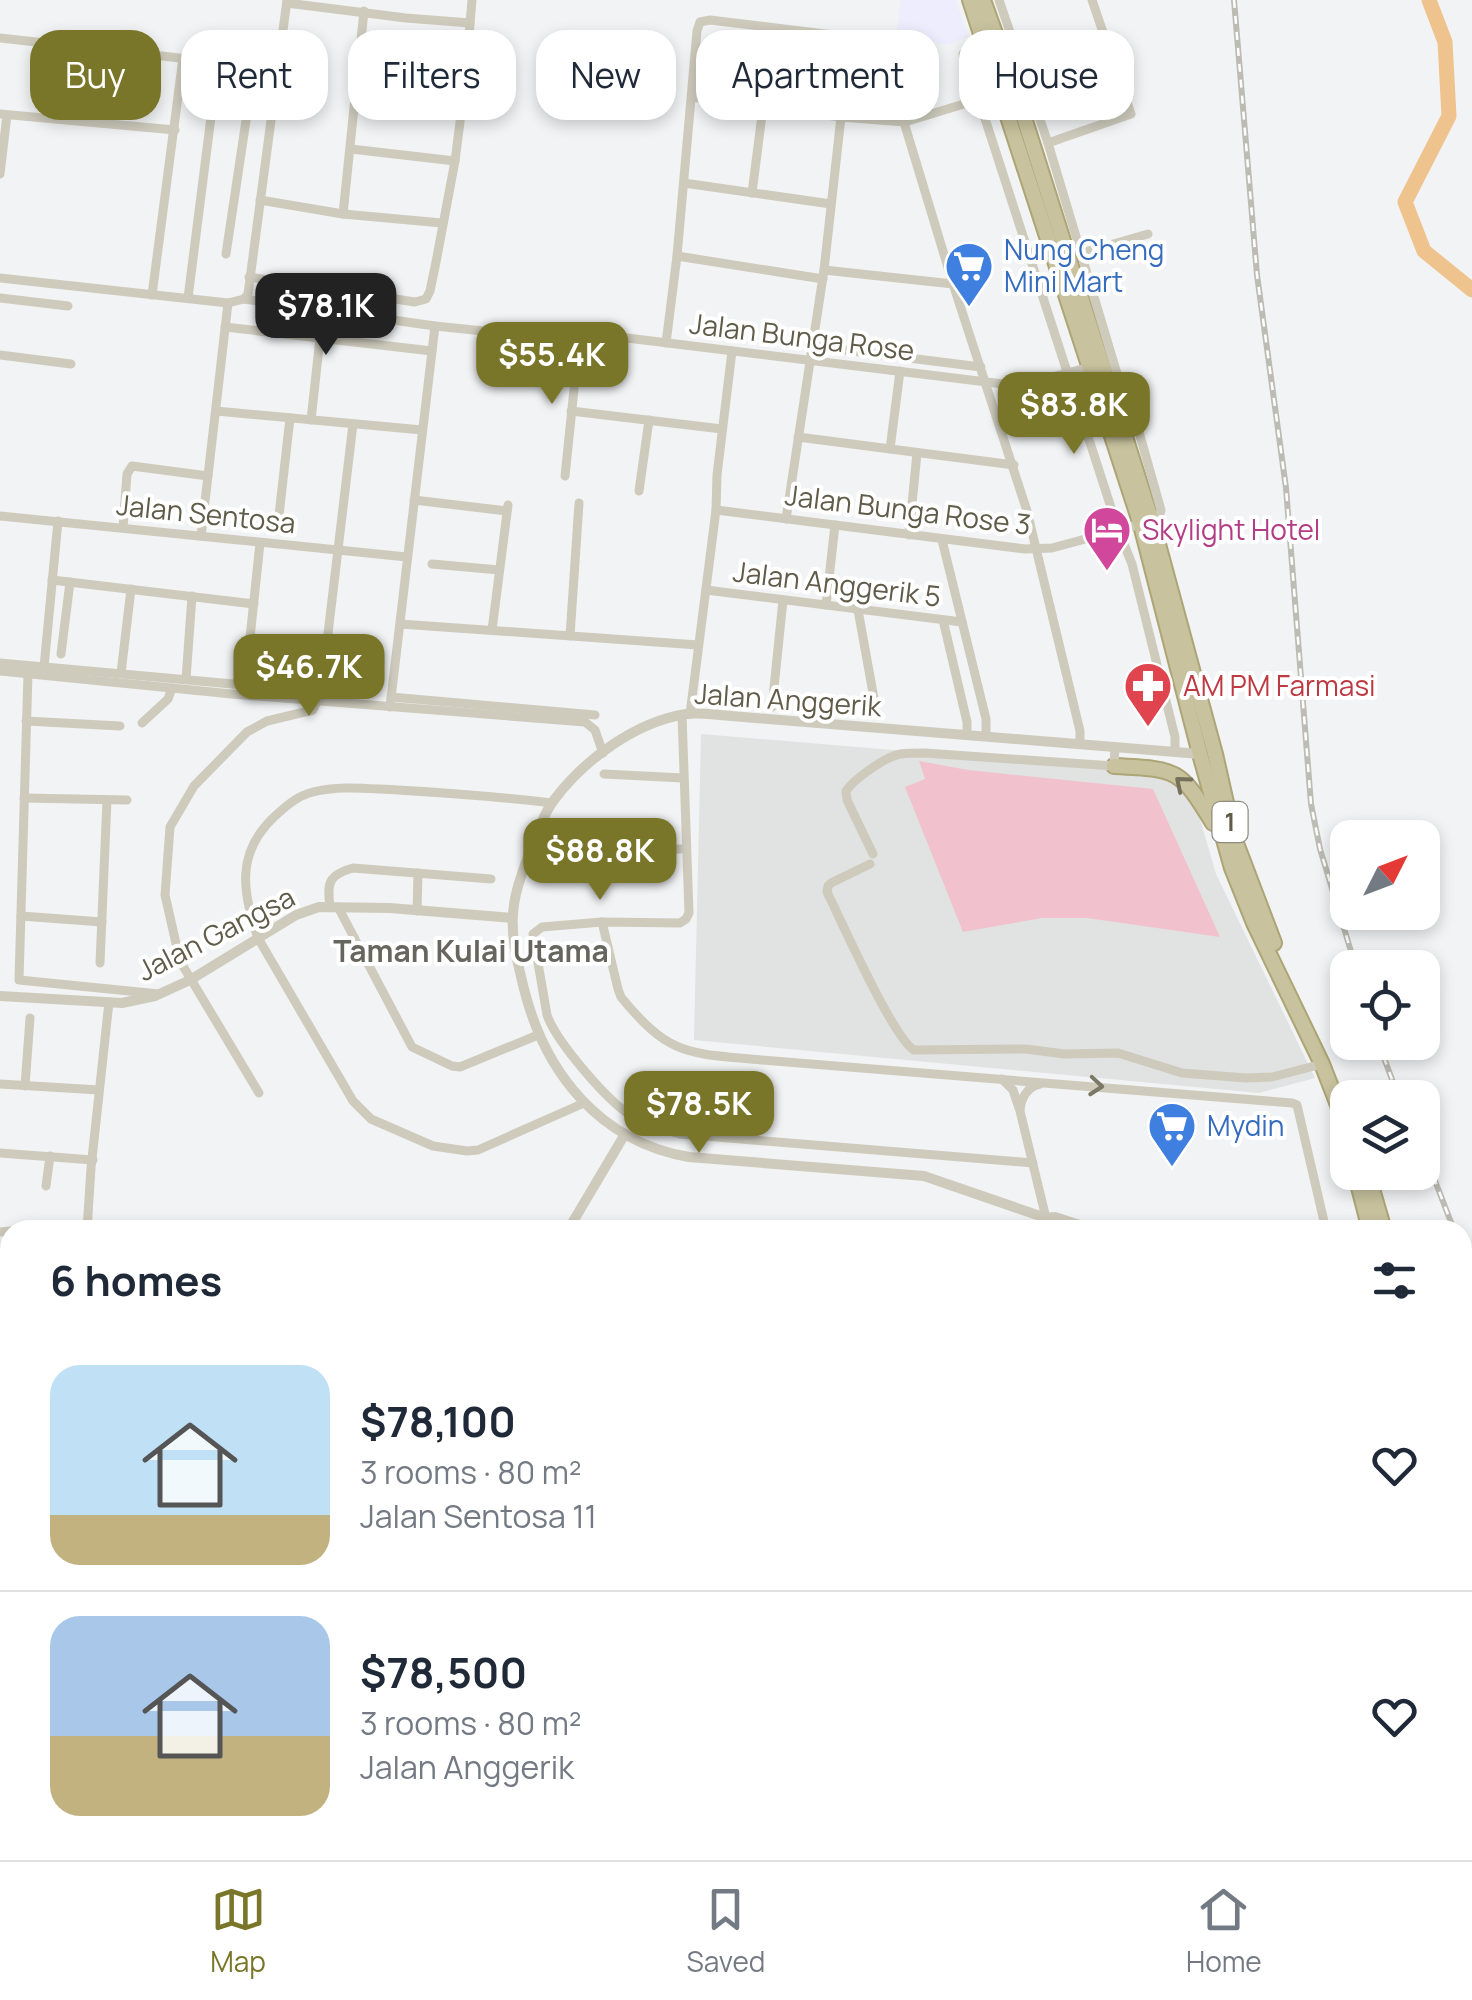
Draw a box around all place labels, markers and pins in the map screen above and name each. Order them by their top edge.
place label: Nung Cheng Mini Mart [1004,230,1164,300]
supermarket icon: Nung Cheng Mini Mart [943,240,995,308]
pin: $78.1K [245,273,407,358]
pin: $55.4K [471,322,633,407]
pin: $83.8K [993,372,1155,457]
hotel icon: Skylight Hotel [1081,504,1133,572]
place label: Skylight Hotel [1142,510,1320,548]
pin: $46.7K [228,634,390,719]
pharmacy icon: AM PM Farmasi [1122,660,1174,728]
place label: AM PM Farmasi [1183,666,1376,704]
pin: $88.8K [519,818,681,903]
pin: $78.5K [618,1071,780,1156]
supermarket icon: Mydin [1146,1100,1198,1168]
place label: Mydin [1207,1106,1285,1144]

